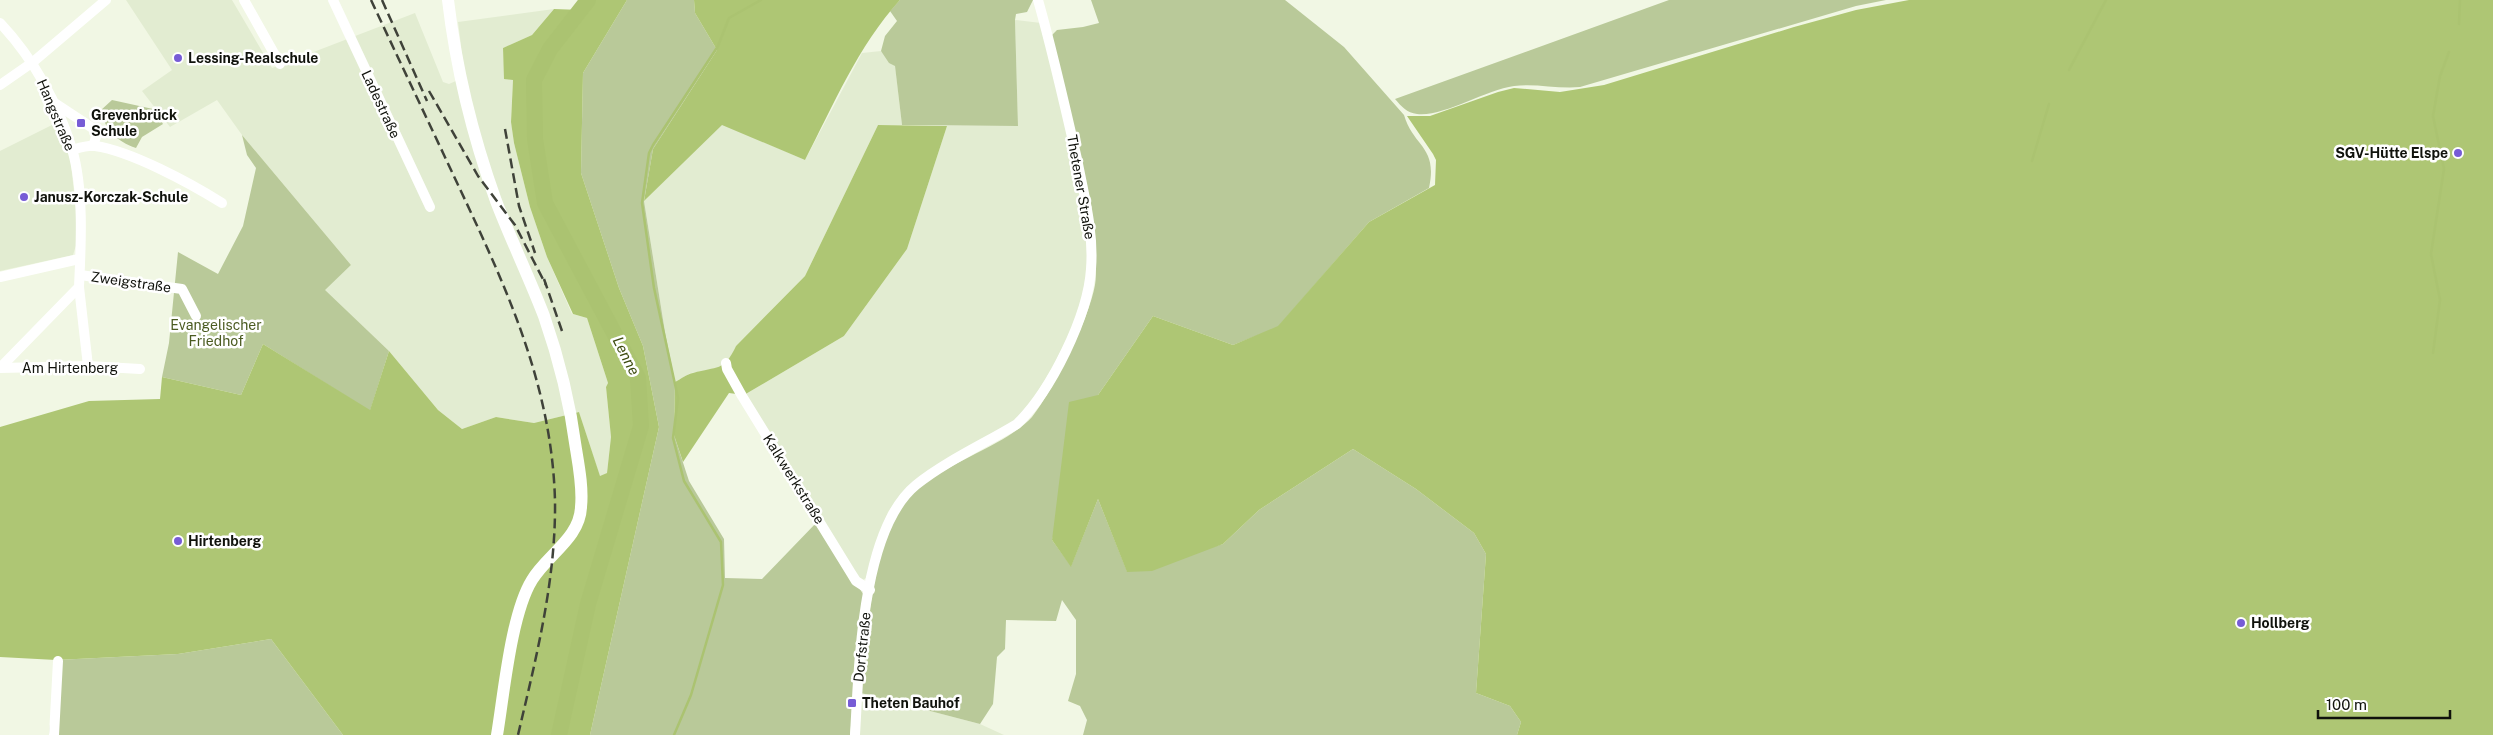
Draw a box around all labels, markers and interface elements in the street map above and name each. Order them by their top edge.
place label: Lessing-Realschule [188,50,318,66]
marker: Lessing-Realschule [172,52,184,64]
street label: Ladestraße [358,67,404,141]
street label: Hangstraße [34,77,78,153]
place label: Grevenbrück Schule [91,107,177,139]
marker: Grevenbrück Schule [75,117,87,129]
street label: Thetener Straße [1064,134,1098,241]
place label: SGV-Hütte Elspe [2335,145,2448,161]
marker: SGV-Hütte Elspe [2452,147,2464,159]
place label: Janusz-Korczak-Schule [34,189,188,205]
marker: Janusz-Korczak-Schule [18,191,30,203]
street label: Zweigstraße [90,268,172,296]
park label: Evangelischer Friedhof [170,317,262,349]
water label: Lenne [610,334,643,378]
street label: Am Hirtenberg [22,360,119,376]
street label: Kalkwerkstraße [760,431,828,527]
place label: Hirtenberg [188,533,261,549]
marker: Hirtenberg [172,535,184,547]
street label: Dorfstraße [850,611,874,683]
place label: Hollberg [2251,615,2310,631]
marker: Hollberg [2235,617,2247,629]
scale bar [2318,688,2450,720]
place label: Theten Bauhof [862,695,960,711]
text: 100 m [2326,696,2367,713]
marker: Theten Bauhof [846,697,858,709]

